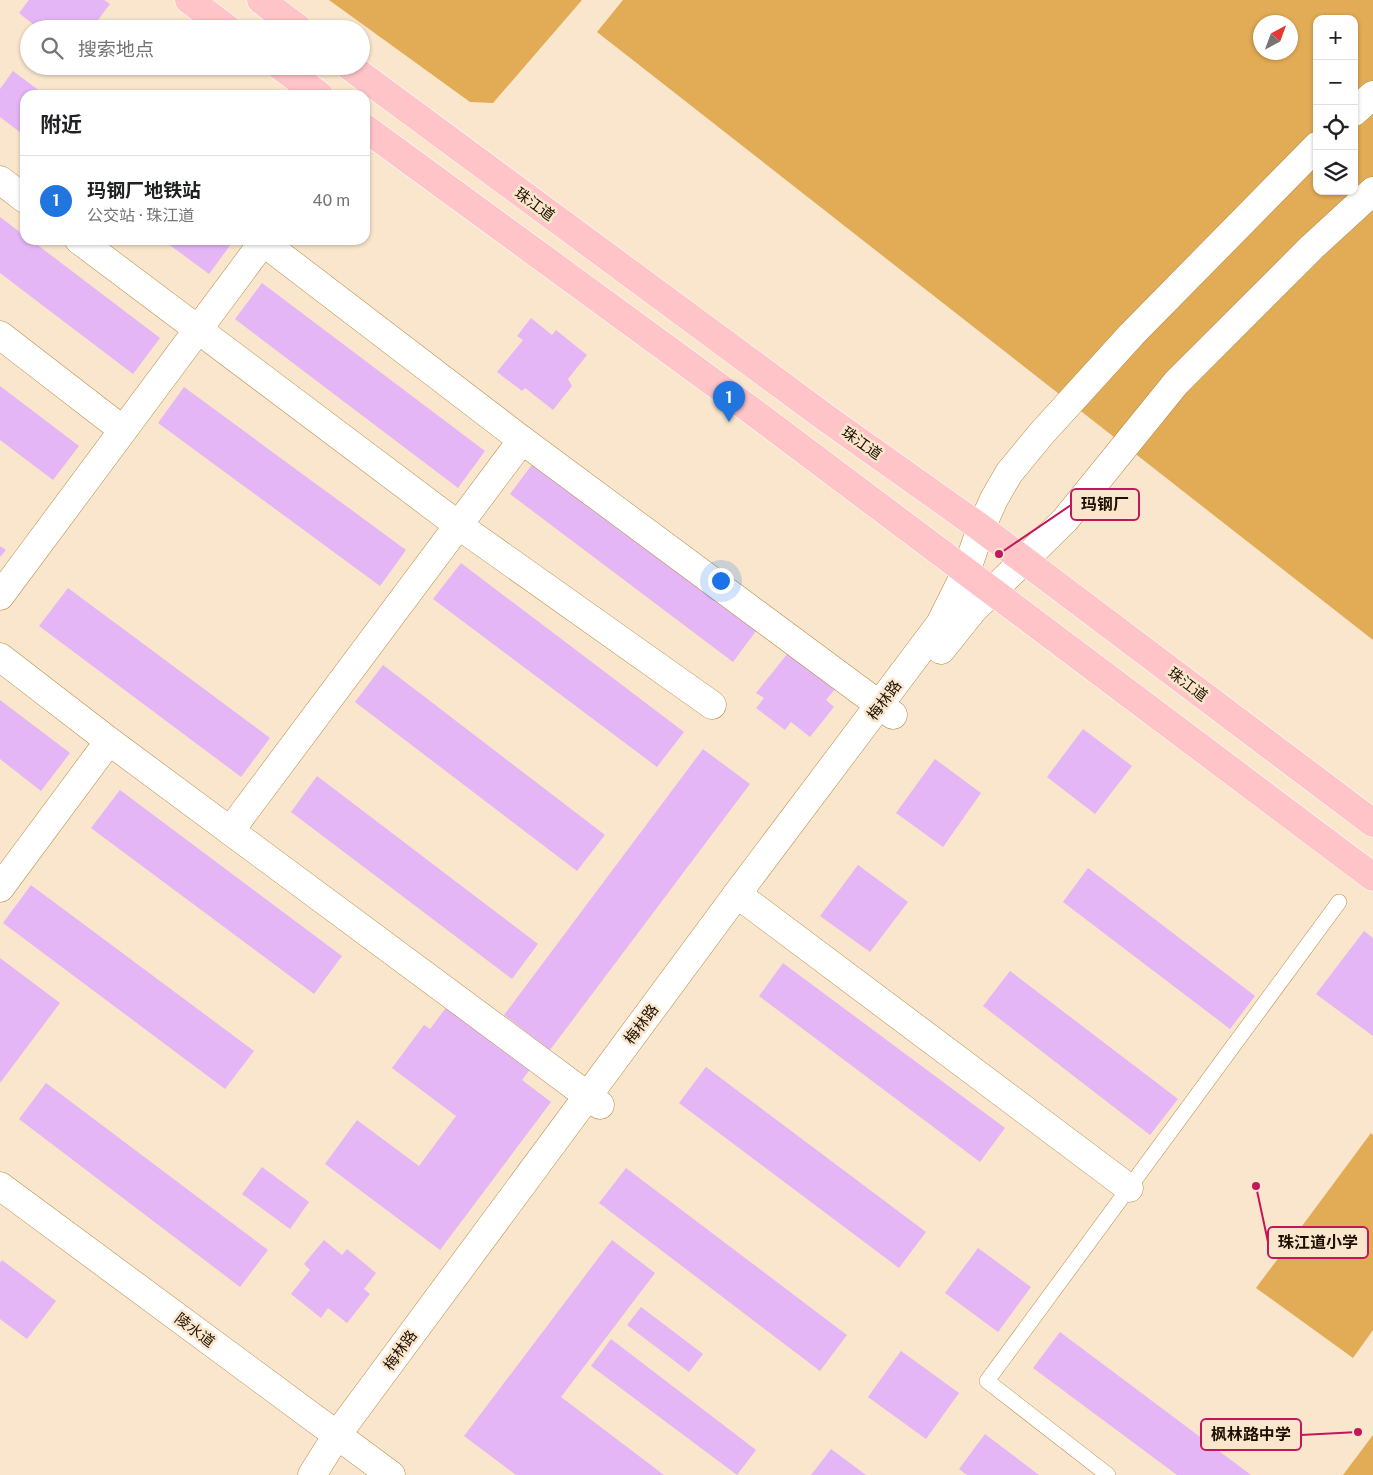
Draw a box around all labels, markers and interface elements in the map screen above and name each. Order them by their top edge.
north arrow [1253,15,1298,60]
map controls [1313,15,1358,195]
button: + [1313,15,1358,60]
search box [20,20,370,75]
icon: search [38,34,66,62]
text: 搜索地点 [78,38,154,60]
button: − [1313,60,1358,105]
button: locate [1313,105,1358,150]
text: 附近 [40,112,82,137]
button: layers [1313,150,1358,195]
text: 玛钢厂地铁站 [87,179,201,201]
street label: 珠江道 [512,184,558,224]
text: 1 [53,191,59,210]
text: 40 m [312,191,350,210]
text: 公交站 · 珠江道 [87,206,194,225]
pin: 1 [713,381,745,422]
street label: 珠江道 [839,423,885,463]
callout: 玛钢厂 [1071,489,1139,520]
text: 玛钢厂 [1081,495,1129,514]
your location [708,568,734,594]
street label: 珠江道 [1165,664,1211,704]
street label: 梅林路 [864,677,904,723]
street label: 梅林路 [621,1001,661,1047]
callout: 珠江道小学 [1268,1227,1368,1258]
text: 珠江道小学 [1278,1233,1358,1252]
street label: 陵水道 [172,1310,218,1350]
street label: 梅林路 [380,1327,420,1373]
callout: 枫林路中学 [1201,1419,1301,1450]
text: 枫林路中学 [1211,1425,1291,1444]

